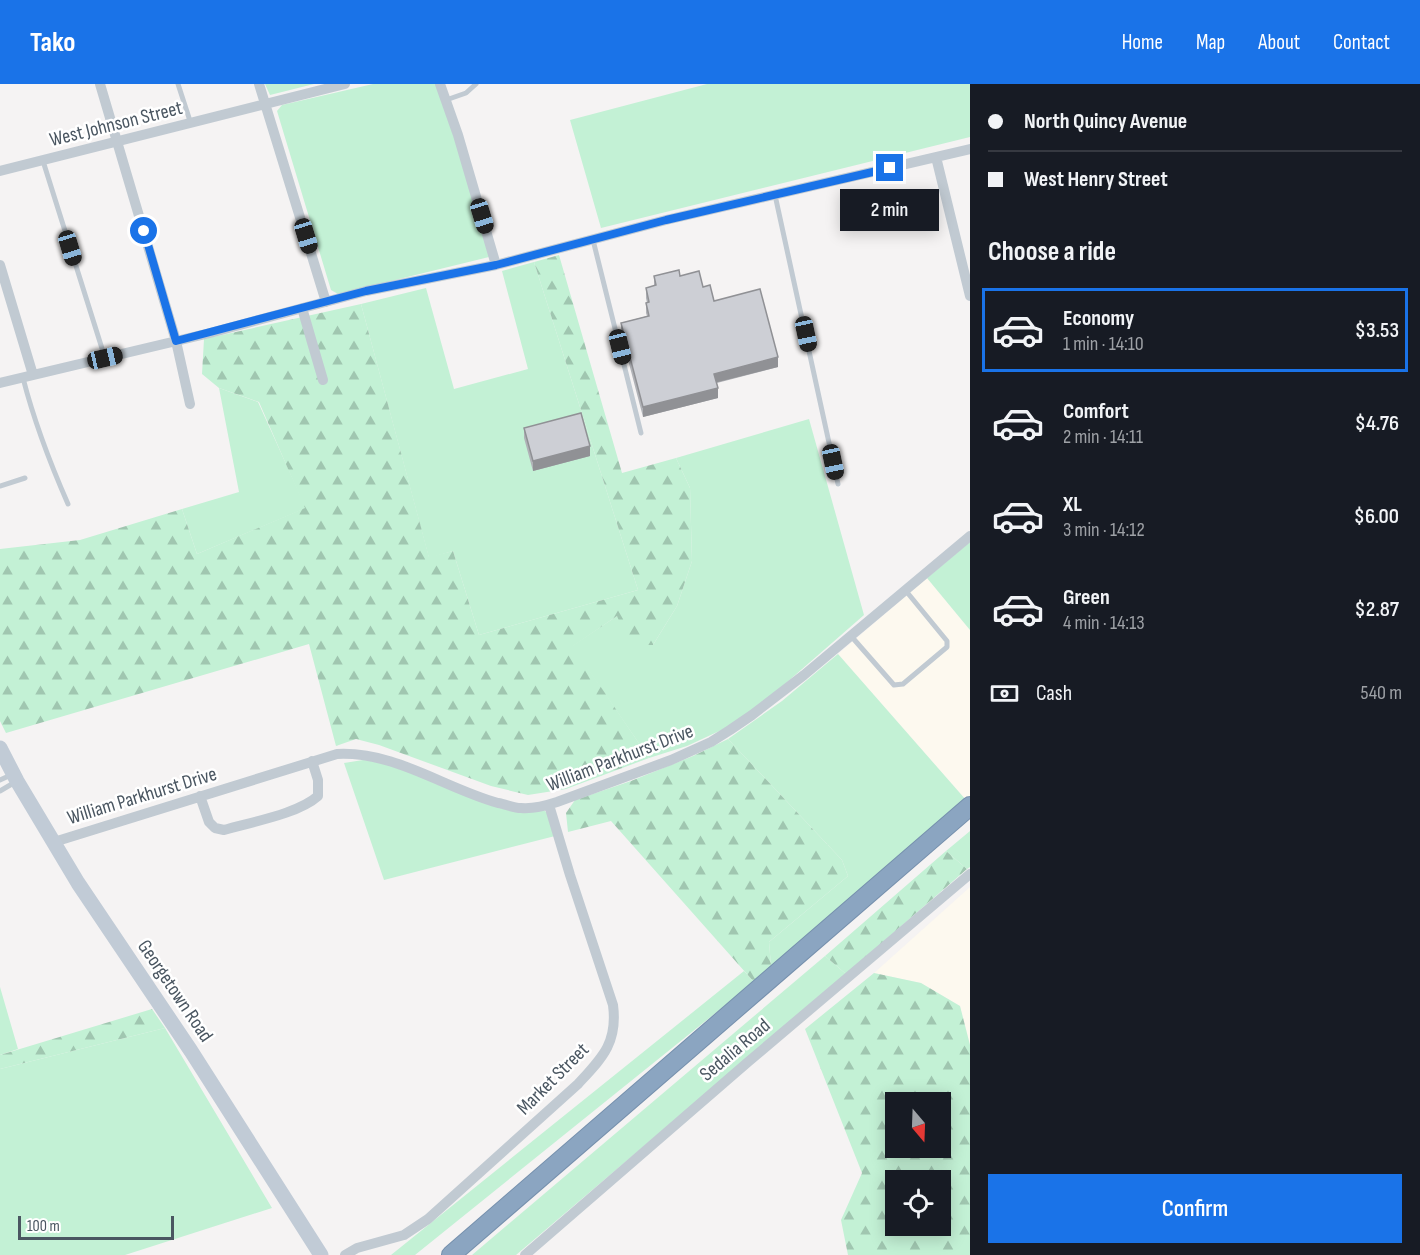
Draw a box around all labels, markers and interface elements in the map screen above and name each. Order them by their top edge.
text: Tako [30,26,75,59]
text: Home [1122,30,1163,55]
text: Map [1196,30,1225,55]
text: About [1258,30,1300,55]
text: Contact [1333,30,1390,55]
street label: West Johnson Street [47,96,185,152]
text: North Quincy Avenue [1024,108,1187,135]
route end [876,154,903,181]
text: West Henry Street [1024,166,1168,193]
callout: 2 min [840,189,940,231]
car [468,196,496,236]
text: 2 min [871,198,908,222]
car [292,216,320,256]
route start [130,217,157,244]
car [56,228,84,268]
text: Choose a ride [988,236,1116,268]
icon: car [991,303,1045,357]
text: Economy [1063,305,1134,332]
car [793,315,819,353]
text: $3.53 [1355,317,1399,344]
car [607,327,633,367]
text: 1 min · 14:10 [1063,332,1144,356]
car [85,345,125,371]
icon: car [991,396,1045,450]
text: Comfort [1063,398,1129,425]
text: $4.76 [1355,410,1399,437]
text: 2 min · 14:11 [1063,425,1143,449]
car [820,443,846,481]
icon: car [991,489,1045,543]
text: XL [1063,491,1082,518]
text: $6.00 [1354,503,1399,530]
text: 3 min · 14:12 [1063,518,1145,542]
icon: car [991,582,1045,636]
text: Green [1063,584,1110,611]
text: $2.87 [1355,596,1399,623]
text: 4 min · 14:13 [1063,611,1145,635]
icon: cash [988,677,1021,710]
text: Cash [1036,680,1072,707]
text: 540 m [1361,681,1402,705]
street label: William Parkhurst Drive [543,719,697,797]
street label: William Parkhurst Drive [64,762,220,830]
street label: Georgetown Road [132,935,218,1047]
street label: Sedalia Road [695,1014,775,1086]
street label: Market Street [512,1038,594,1120]
north arrow [885,1092,951,1158]
map controls [885,1092,951,1236]
button: locate [885,1170,951,1236]
button: Confirm [988,1174,1402,1243]
scale bar [18,1213,174,1240]
text: 100 m [27,1217,60,1236]

